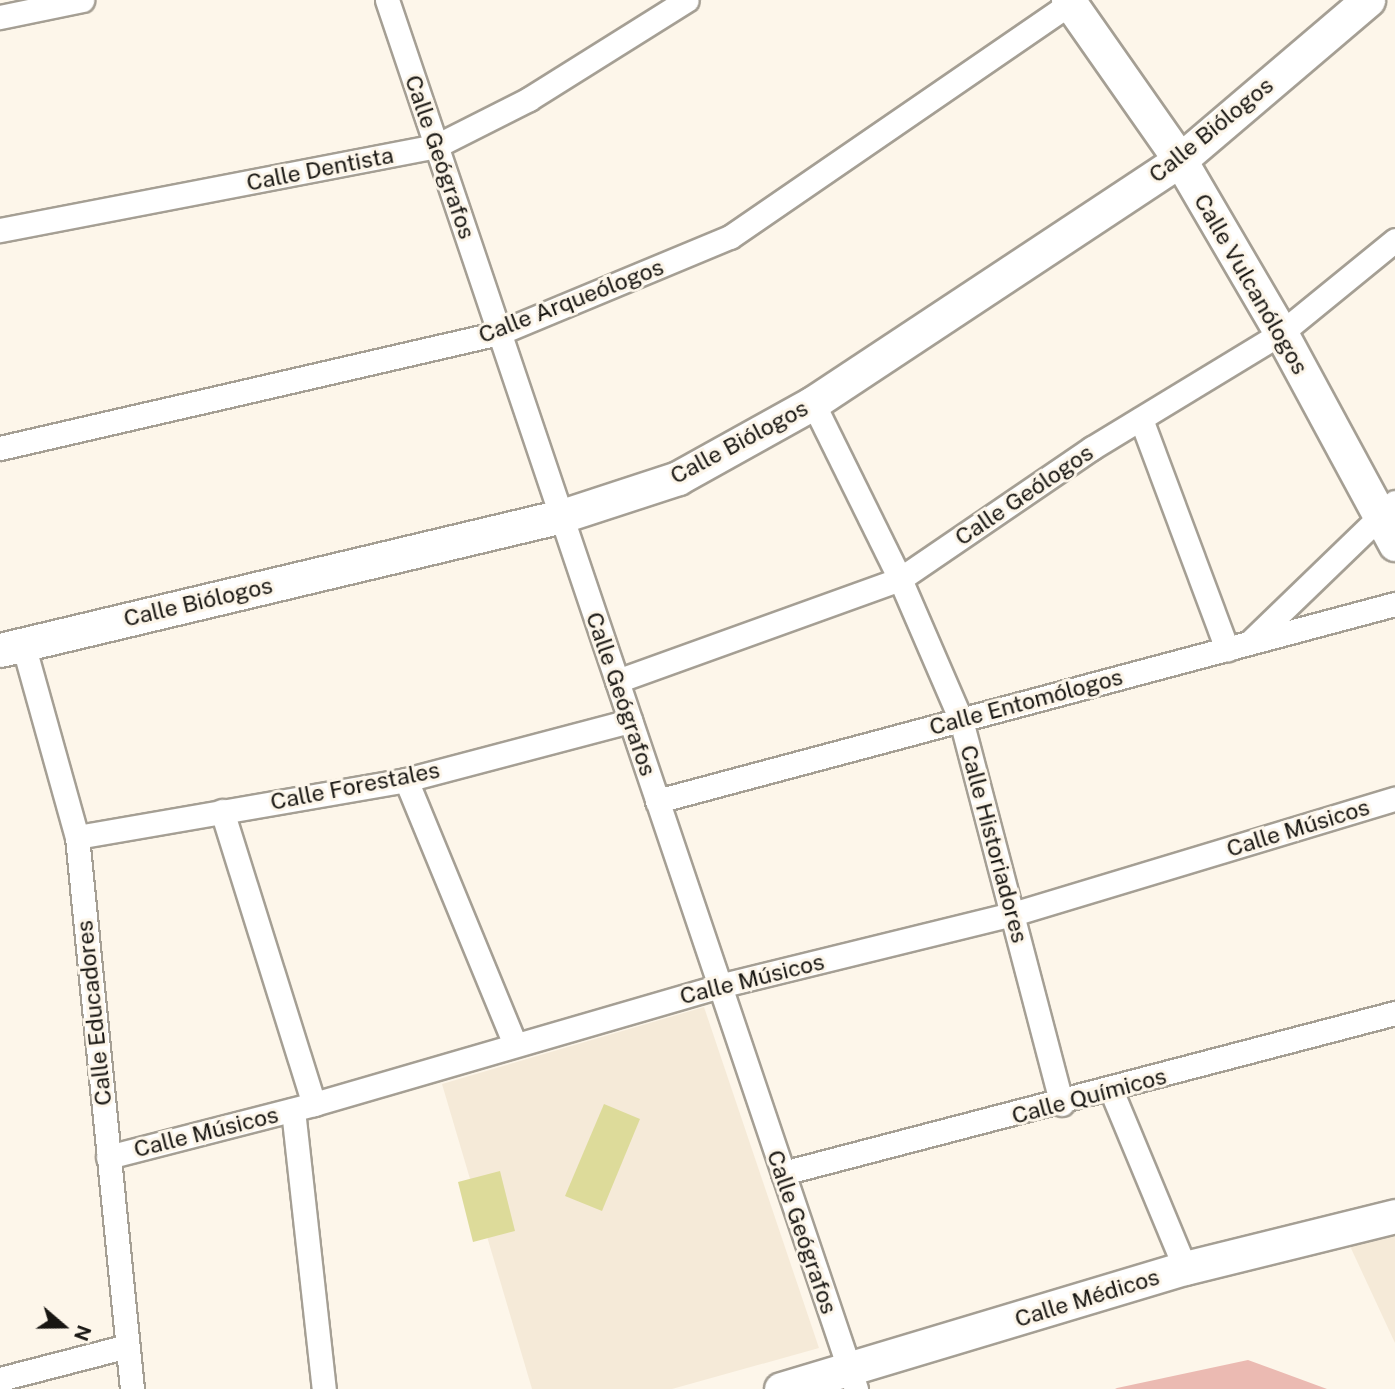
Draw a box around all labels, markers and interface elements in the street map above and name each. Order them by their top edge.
street label: Calle Geógrafos [399,71,481,243]
street label: Calle Biólogos [1143,71,1279,189]
street label: Calle Dentista [244,141,396,197]
street label: Calle Vulcanólogos [1188,189,1314,379]
street label: Calle Arqueólogos [475,253,667,349]
street label: Calle Biólogos [665,394,813,490]
street label: Calle Geólogos [950,439,1098,551]
street label: Calle Biólogos [121,571,275,633]
street label: Calle Geógrafos [580,608,662,780]
street label: Calle Entomólogos [926,663,1126,741]
street label: Calle Historiadores [954,742,1034,946]
street label: Calle Forestales [268,756,442,816]
street label: Calle Músicos [1223,793,1373,863]
street label: Calle Educadores [71,919,117,1107]
street label: Calle Músicos [677,948,827,1010]
street label: Calle Químicos [1009,1062,1169,1130]
street label: Calle Músicos [131,1101,281,1163]
street label: Calle Geógrafos [761,1146,843,1318]
street label: Calle Médicos [1011,1263,1163,1333]
north arrow [28,1291,98,1361]
text: N [70,1322,96,1344]

